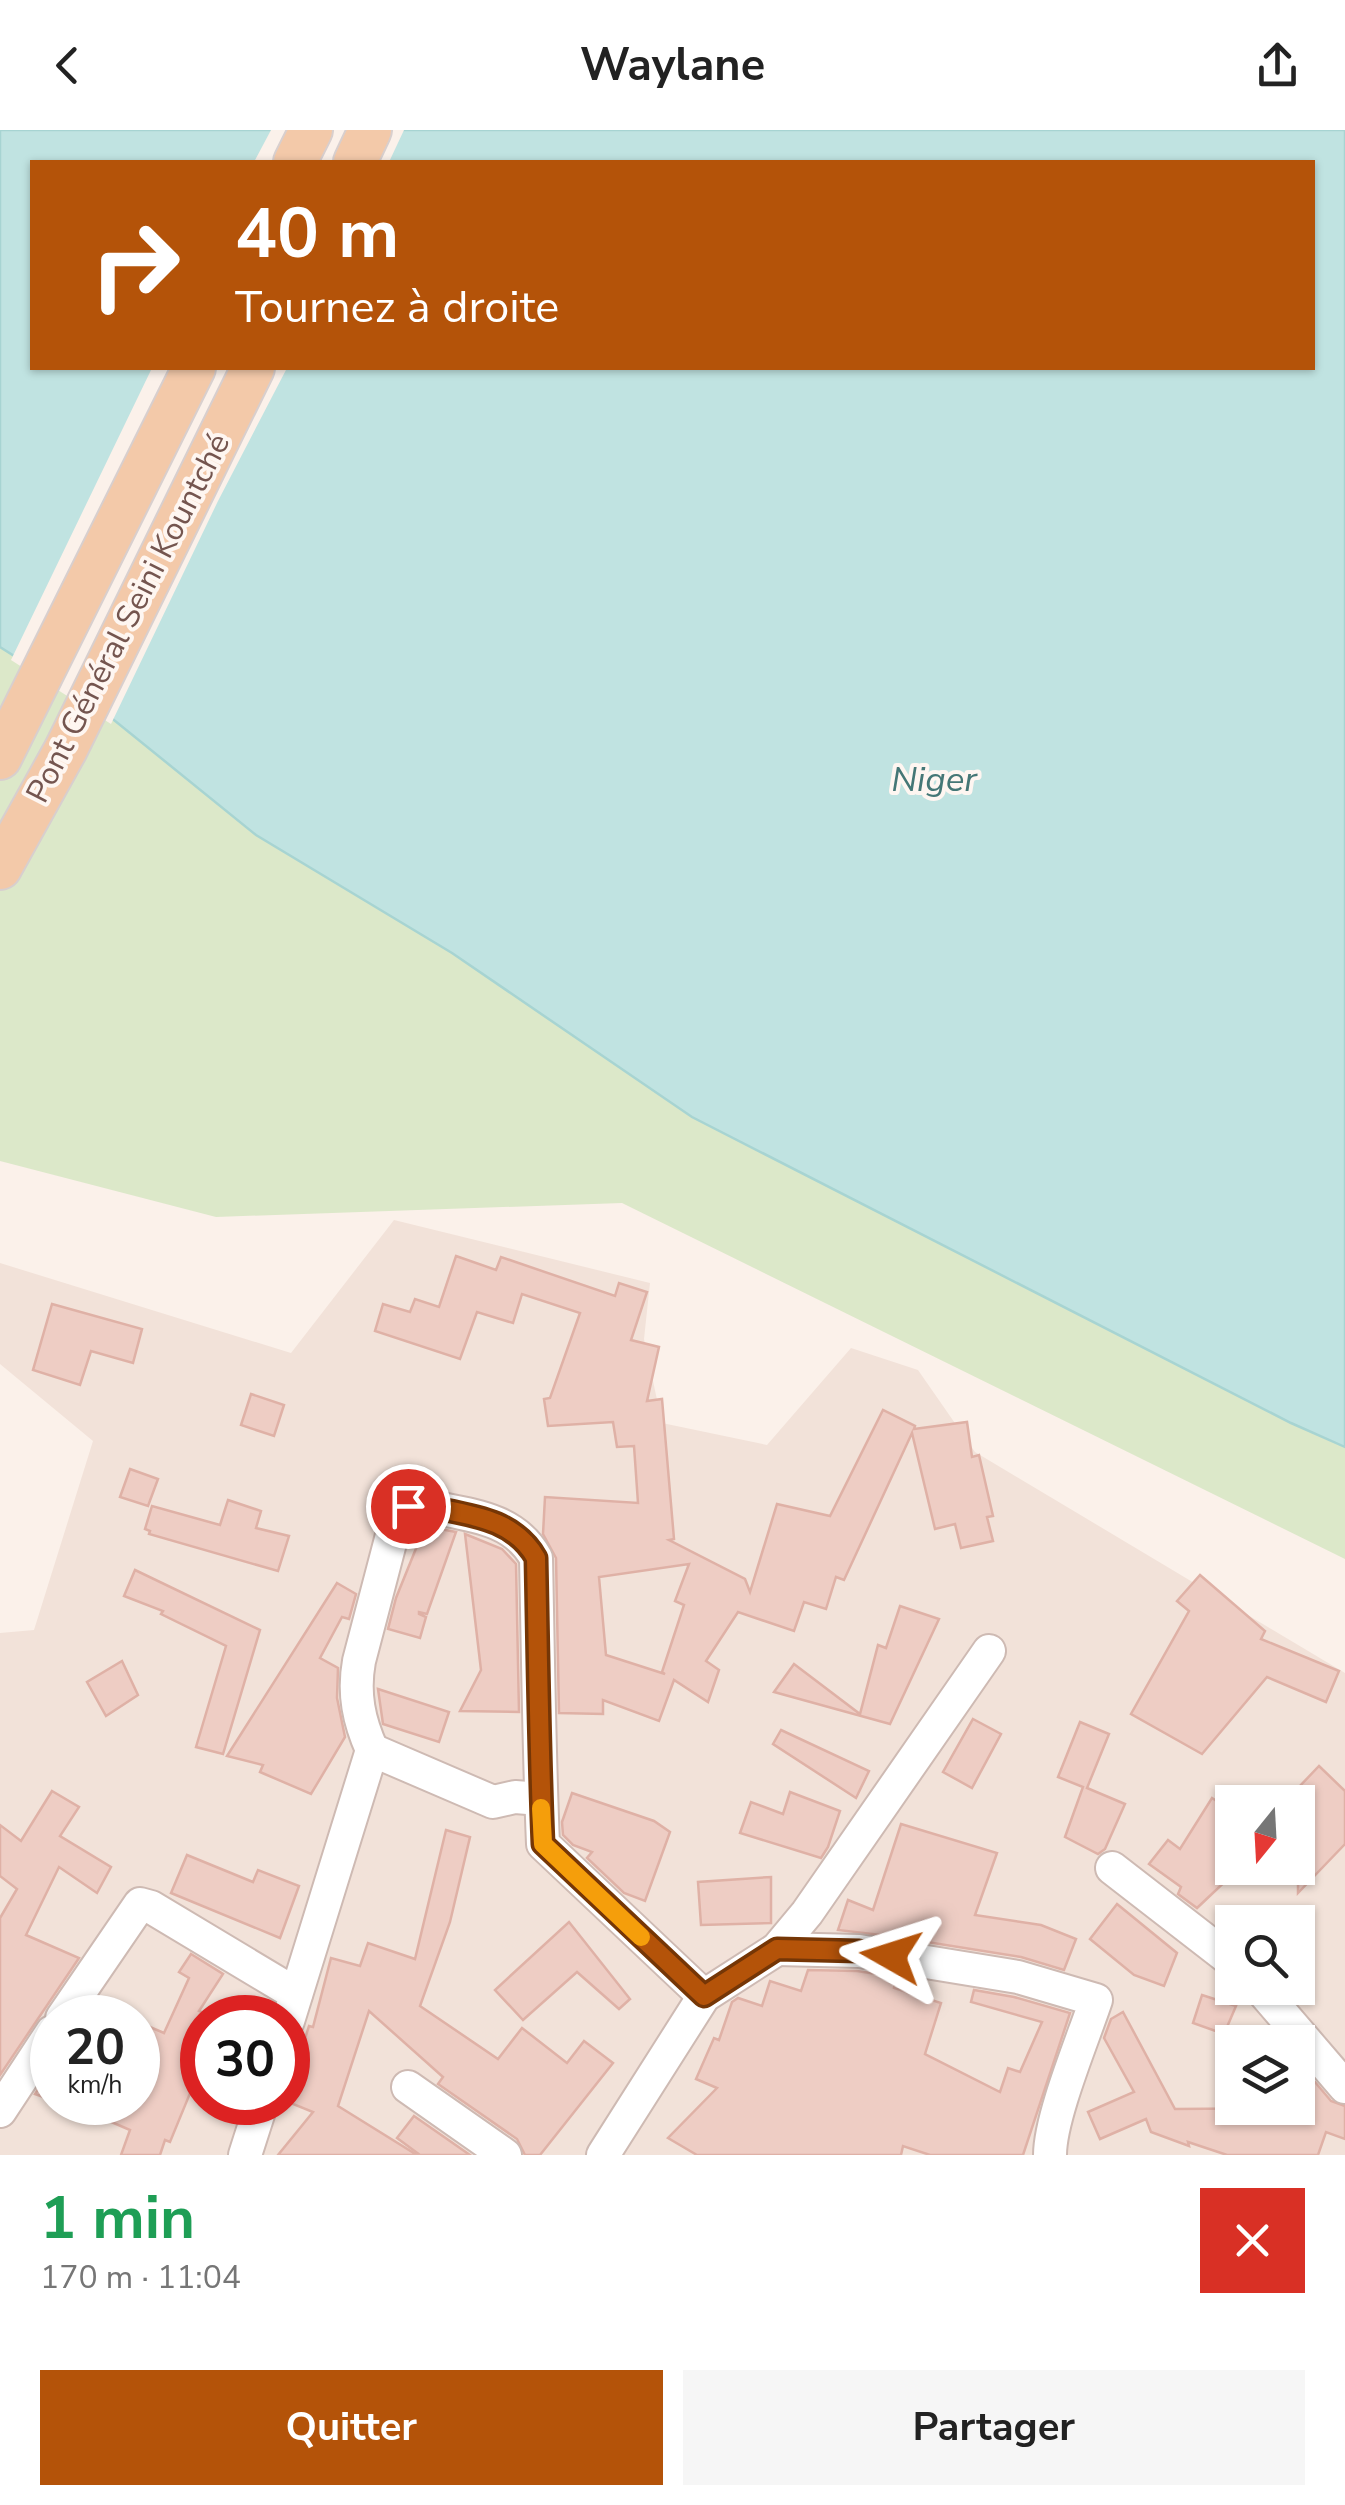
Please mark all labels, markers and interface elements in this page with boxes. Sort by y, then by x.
text: Waylane [580,35,765,96]
icon: back [40,38,95,93]
icon: share [1250,38,1305,93]
text: 40 m [235,186,399,282]
icon: right [70,200,200,330]
text: Tournez à droite [235,277,559,338]
street label: Pont Général Seini Kountché [16,426,240,810]
water label: Niger [891,756,978,803]
pin [366,1464,451,1549]
icon: arrive [381,1479,436,1534]
north arrow [1215,1785,1315,1885]
map controls [1215,1785,1315,2125]
position arrow [839,1904,943,2008]
button: search [1215,1905,1315,2005]
speed limit sign: 30 [180,1995,310,2125]
text: 20 [65,2013,125,2082]
button: layers [1215,2025,1315,2125]
text: km/h [67,2068,123,2102]
text: 1 min [40,2177,195,2259]
button: close [1200,2188,1305,2293]
text: 170 m · 11:04 [40,2256,241,2299]
button: Quitter [40,2370,663,2485]
button: Partager [683,2370,1305,2485]

